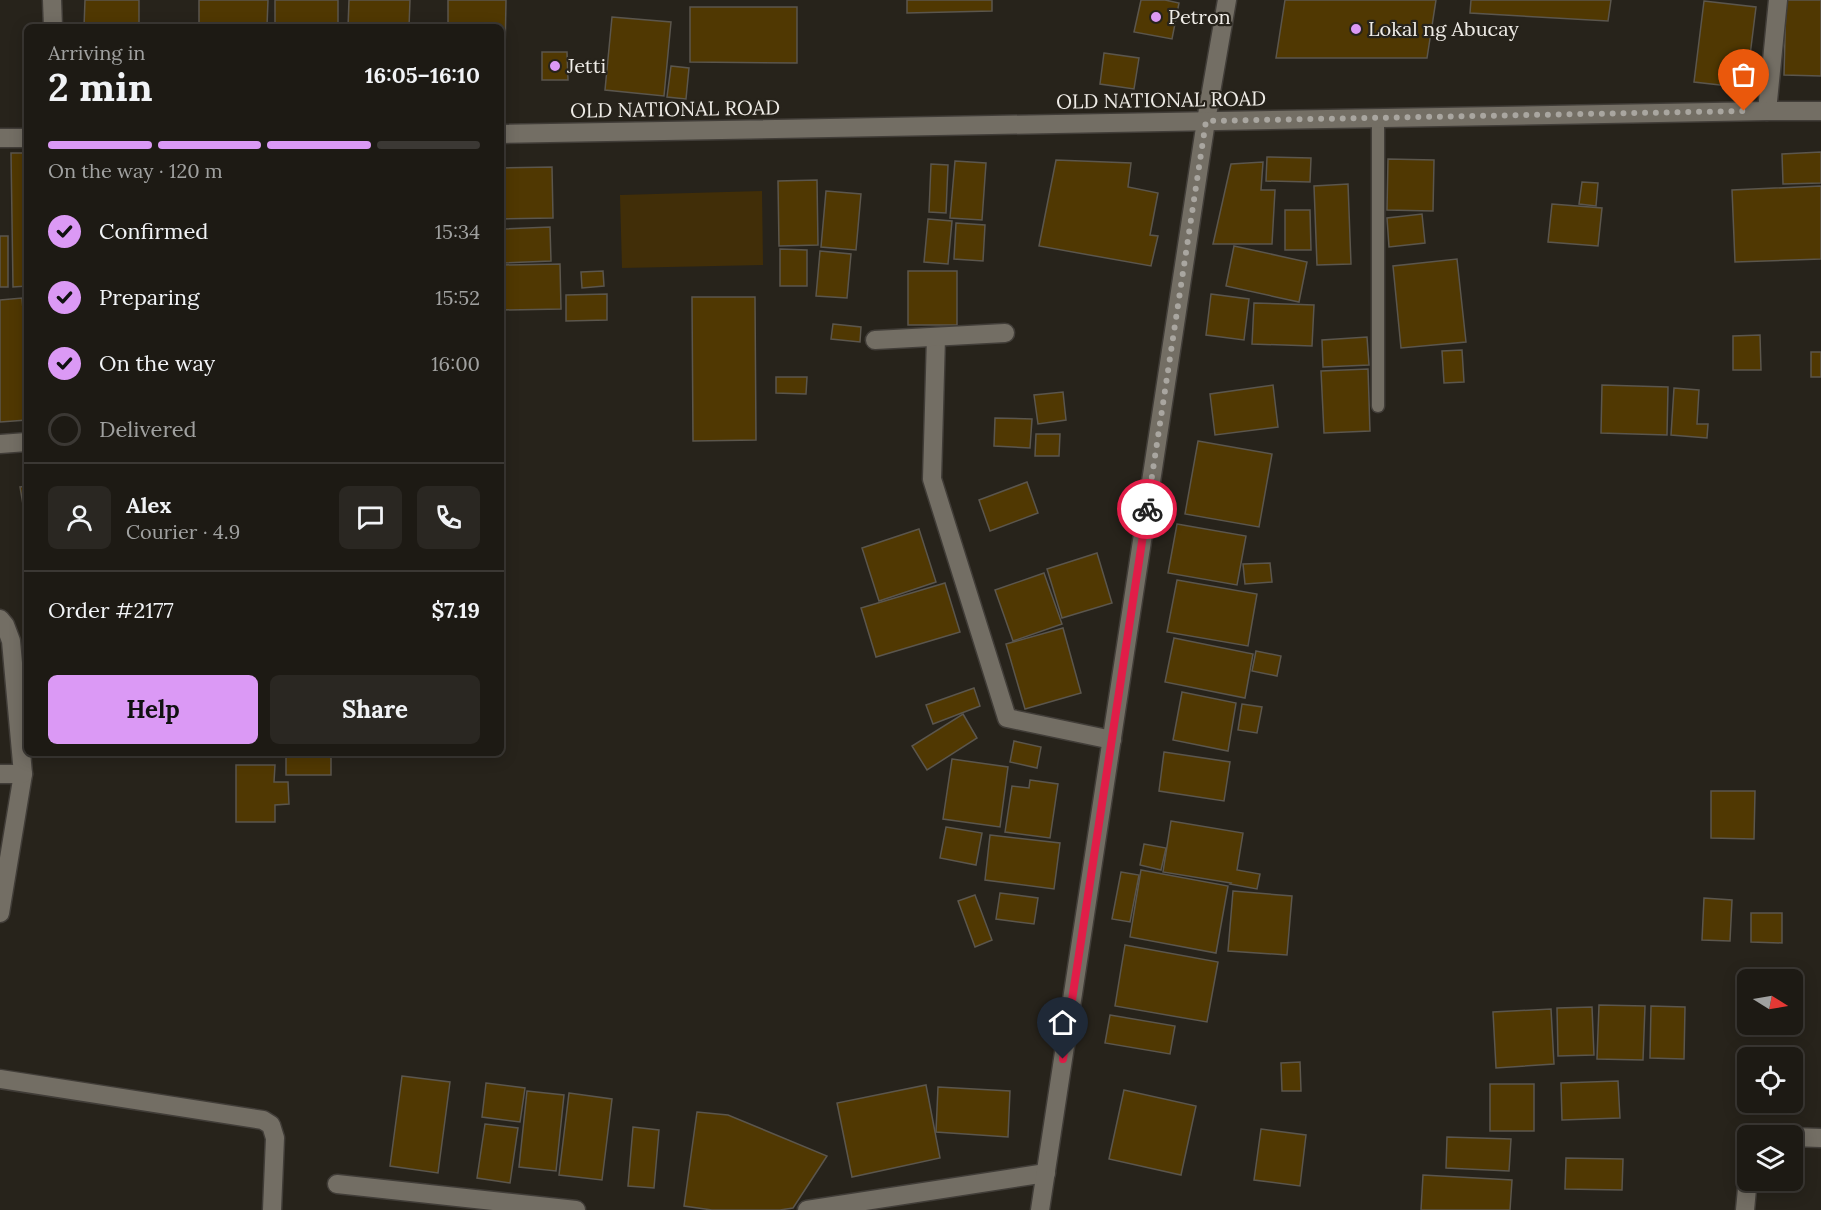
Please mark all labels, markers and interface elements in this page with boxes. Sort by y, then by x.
place label: Petron [1168,4,1231,29]
marker: Petron [1149,10,1163,24]
place label: Lokal ng Abucay [1368,16,1519,41]
marker: Lokal ng Abucay [1349,22,1363,36]
text: Arriving in [48,40,145,65]
pin [1718,49,1769,111]
place label: Jetti [566,53,606,78]
icon: bag [1727,58,1760,91]
marker: Jetti [548,59,562,73]
text: 16:05–16:10 [365,61,480,89]
text: 2 min [48,62,153,112]
street label: OLD NATIONAL ROAD [1056,85,1266,114]
street label: OLD NATIONAL ROAD [570,94,780,123]
text: On the way · 120 m [48,158,223,183]
icon: check [48,215,81,248]
text: Confirmed [99,217,208,245]
text: 15:34 [435,219,480,244]
icon: check [48,281,81,314]
text: Preparing [99,283,199,311]
text: 15:52 [435,285,480,310]
icon: check [48,347,81,380]
text: On the way [99,349,215,377]
text: 16:00 [431,351,480,376]
text: Delivered [99,415,197,443]
courier [1117,479,1177,539]
button: person [48,486,111,549]
button: chat [339,486,402,549]
button: phone [417,486,480,549]
text: Alex [126,491,171,519]
icon: bike [1131,493,1164,526]
text: Courier · 4.9 [126,519,240,544]
text: Order #2177 [48,596,174,624]
text: $7.19 [431,596,480,624]
button: Help [48,675,258,744]
button: Share [270,675,480,744]
north arrow [1737,969,1803,1035]
map controls [1737,969,1803,1191]
pin [1037,997,1088,1059]
icon: home [1046,1006,1079,1039]
button: locate [1737,1047,1803,1113]
button: layers [1737,1125,1803,1191]

